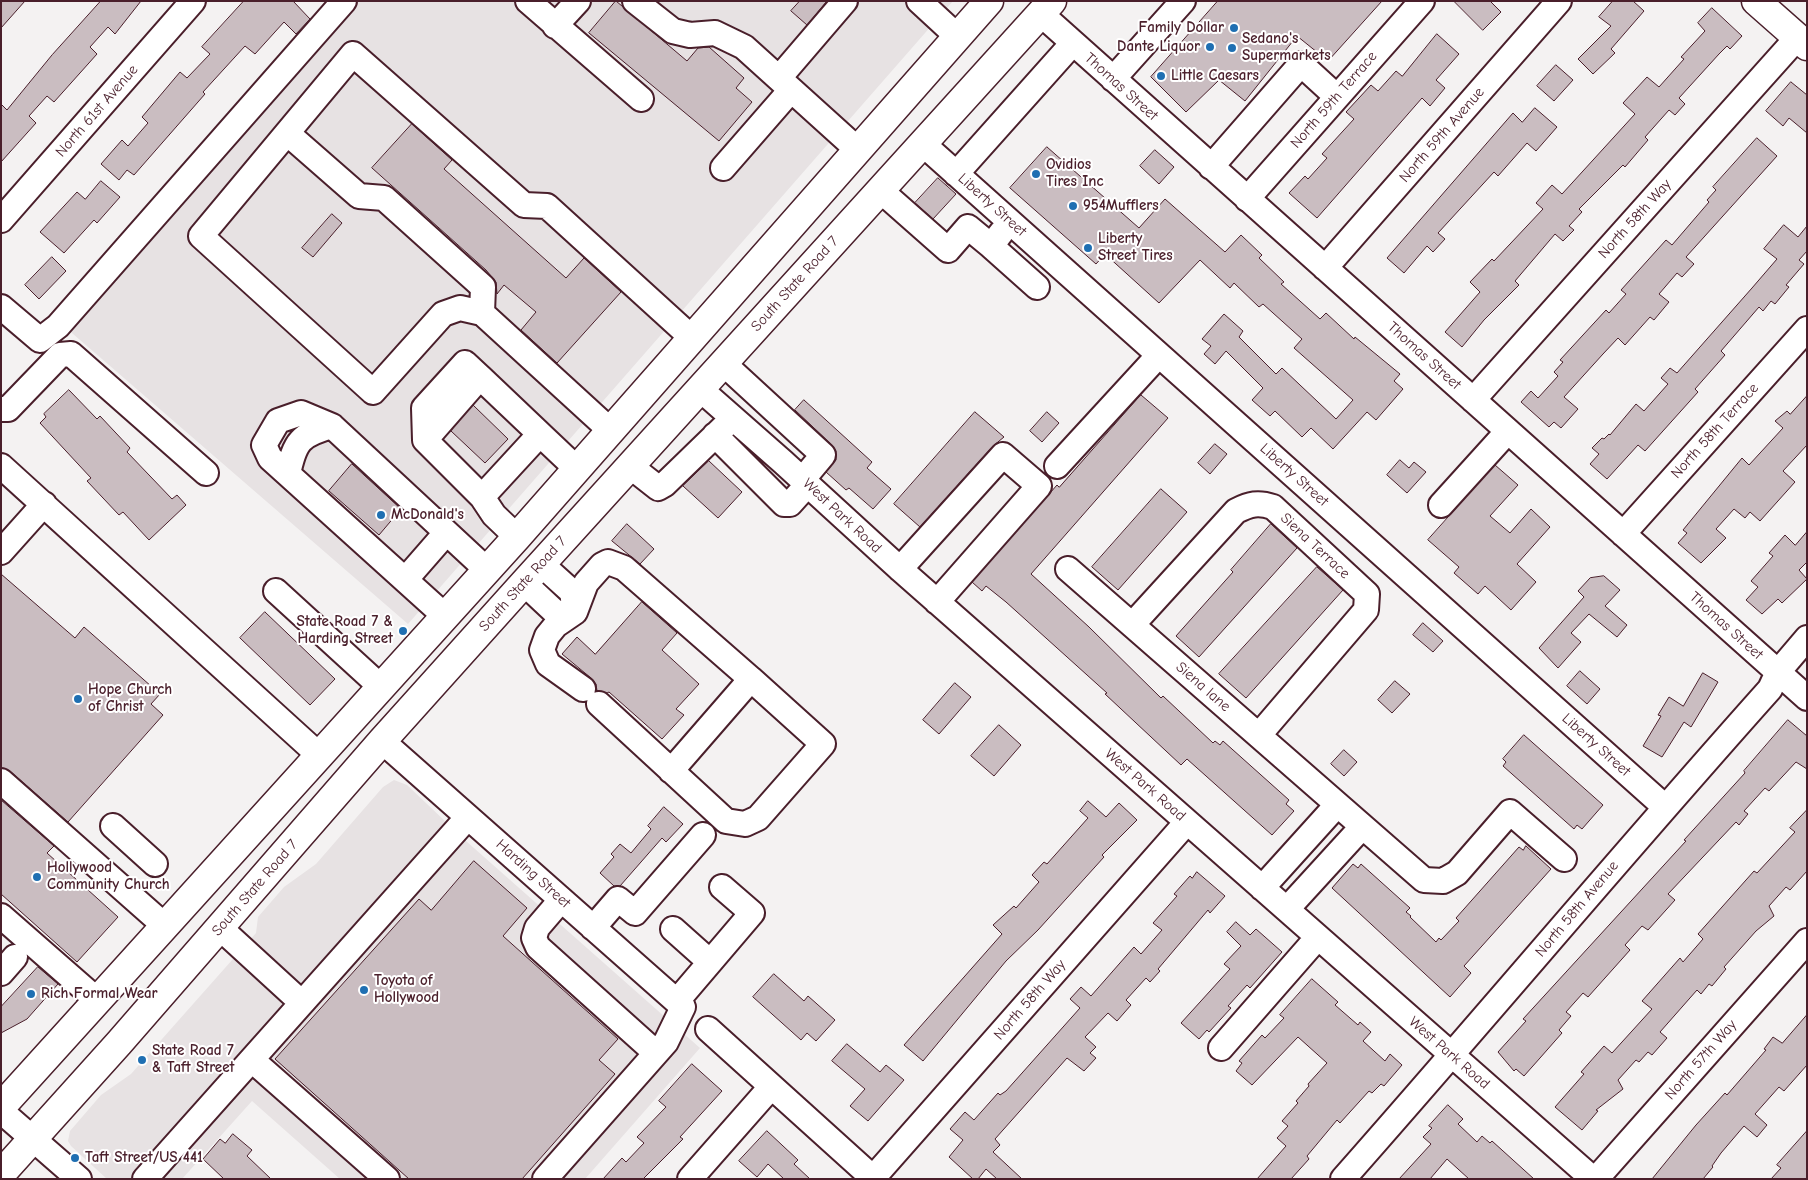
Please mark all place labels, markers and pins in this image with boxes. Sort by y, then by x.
place label: Family Dollar [1138,19,1224,37]
marker: Family Dollar [1228,22,1240,34]
place label: Sedano's Supermarkets [1242,30,1331,65]
place label: Dante Liquor [1117,38,1200,56]
marker: Dante Liquor [1204,41,1216,53]
marker: Sedano's Supermarkets [1226,42,1238,54]
place label: Little Caesars [1171,67,1259,85]
marker: Little Caesars [1155,70,1167,82]
place label: Ovidios Tires Inc [1046,156,1103,191]
marker: Ovidios Tires Inc [1030,168,1042,180]
place label: 954Mufflers [1083,197,1159,215]
marker: 954Mufflers [1067,200,1079,212]
place label: Liberty Street Tires [1098,230,1173,265]
marker: Liberty Street Tires [1082,242,1094,254]
place label: McDonald's [391,506,464,524]
marker: McDonald's [375,509,387,521]
place label: State Road 7 & Harding Street [297,613,393,648]
marker: State Road 7 & Harding Street [397,625,409,637]
place label: Hope Church of Christ [88,681,172,716]
marker: Hope Church of Christ [72,693,84,705]
place label: Hollywood Community Church [47,859,170,894]
marker: Hollywood Community Church [31,871,43,883]
place label: Toyota of Hollywood [374,972,439,1007]
marker: Toyota of Hollywood [358,984,370,996]
place label: Rich Formal Wear [41,985,158,1003]
marker: Rich Formal Wear [25,988,37,1000]
place label: State Road 7 & Taft Street [152,1042,234,1077]
marker: State Road 7 & Taft Street [136,1054,148,1066]
place label: Taft Street/US 441 [85,1149,203,1167]
marker: Taft Street/US 441 [69,1152,81,1164]

